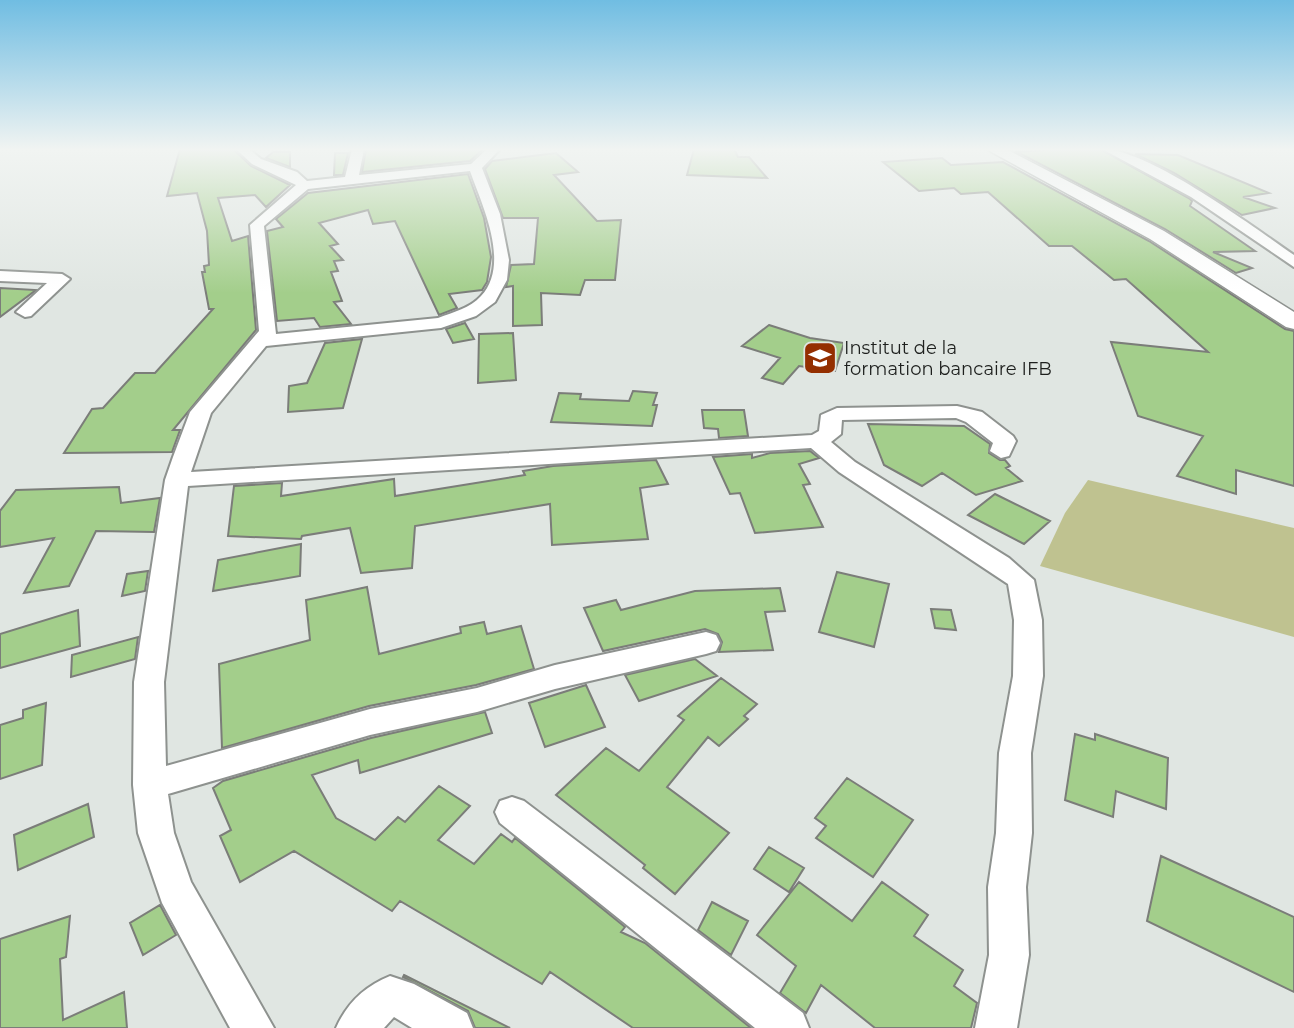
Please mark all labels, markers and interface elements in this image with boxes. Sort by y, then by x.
place label: Institut de la formation bancaire IFB [844,337,1052,380]
school or university icon: Institut de la formation bancaire IFB [801,339,839,377]

